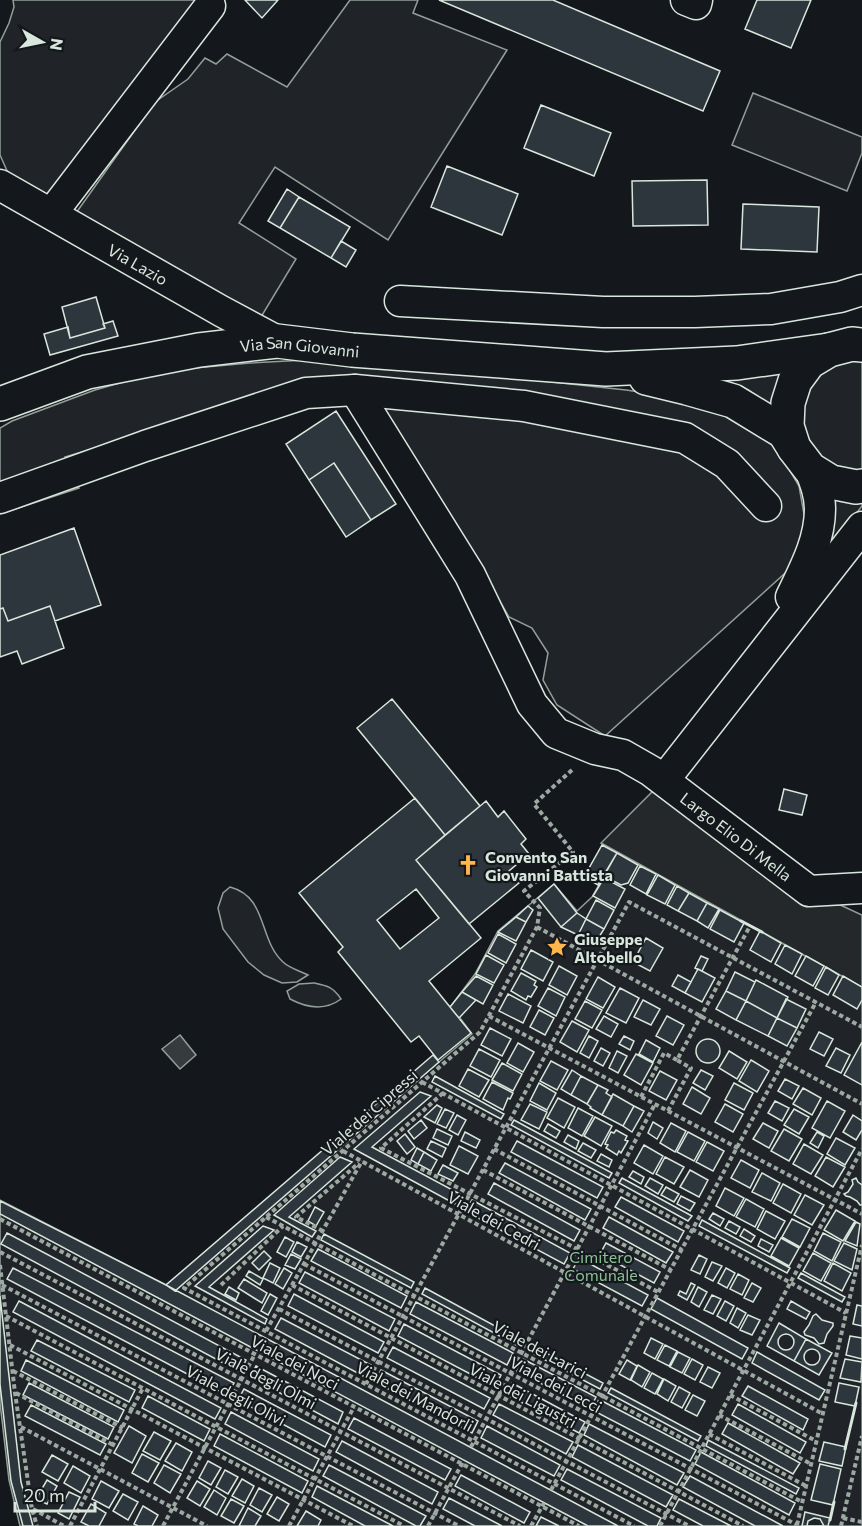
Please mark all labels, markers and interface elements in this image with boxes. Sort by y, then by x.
north arrow [12,12,72,72]
text: N [47,37,68,52]
street label: Via Lazio [105,239,171,288]
street label: Via San Giovanni [238,331,360,360]
street label: Largo Elio Di Mella [677,788,796,884]
place label: Convento San Giovanni Battista [485,847,613,884]
church icon: Convento San Giovanni Battista [456,853,480,877]
place label: Giuseppe Altobello [574,929,643,966]
place icon: Giuseppe Altobello [545,935,569,959]
street label: Viale dei Cipressi [317,1065,421,1159]
street label: Viale dei Cedri [444,1187,544,1253]
park label: Cimitero Comunale [564,1247,638,1284]
street label: Viale dei Larici [490,1316,590,1382]
street label: Viale dei Noci [247,1331,343,1393]
street label: Viale degli Olmi [212,1343,320,1413]
street label: Viale dei Lecci [507,1352,605,1416]
street label: Viale dei Mandorli [353,1357,477,1435]
street label: Viale dei Ligustri [466,1359,580,1431]
street label: Viale degli Olivi [183,1361,289,1429]
scale bar [15,1475,94,1513]
text: 20 m [24,1484,65,1506]

